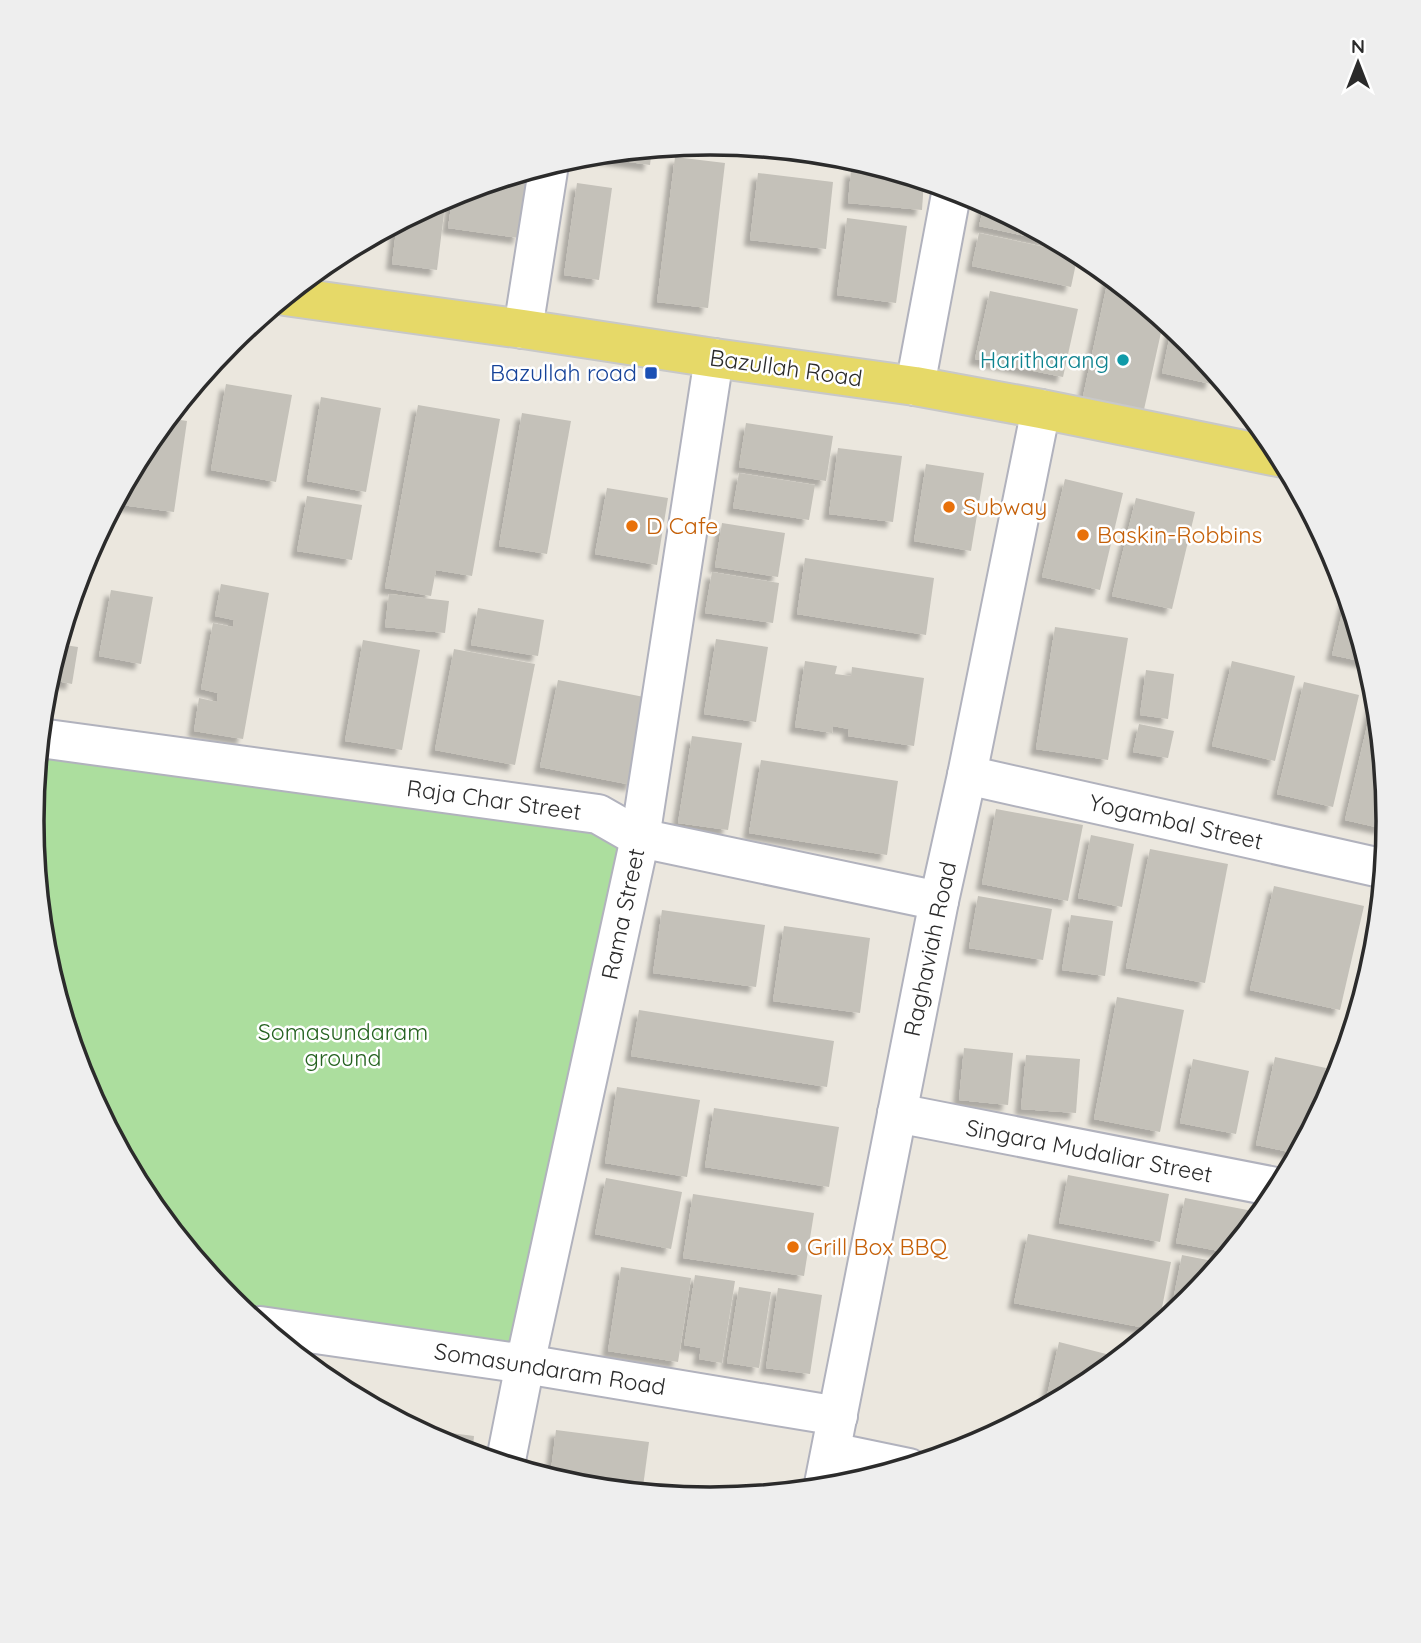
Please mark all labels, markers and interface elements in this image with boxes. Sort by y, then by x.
north arrow [1323,28,1393,98]
text: N [1351,34,1365,58]
street label: Bazullah Road [708,342,864,393]
place label: Haritharang [980,345,1109,374]
marker: Haritharang [1115,352,1131,368]
place label: Bazullah road [490,358,637,387]
marker: Bazullah road [643,365,659,381]
place label: Subway [963,492,1047,521]
marker: Subway [941,499,957,515]
place label: D Cafe [646,511,718,540]
marker: D Cafe [624,518,640,534]
place label: Baskin-Robbins [1097,520,1262,549]
marker: Baskin-Robbins [1075,527,1091,543]
street label: Raja Char Street [405,773,583,826]
street label: Yogambal Street [1086,787,1266,856]
street label: Rama Street [594,845,651,982]
street label: Raghaviah Road [897,859,962,1039]
park label: Somasundaram ground [258,1017,428,1072]
street label: Singara Mudaliar Street [964,1112,1215,1189]
place label: Grill Box BBQ [807,1232,949,1261]
marker: Grill Box BBQ [785,1239,801,1255]
street label: Somasundaram Road [432,1336,668,1401]

